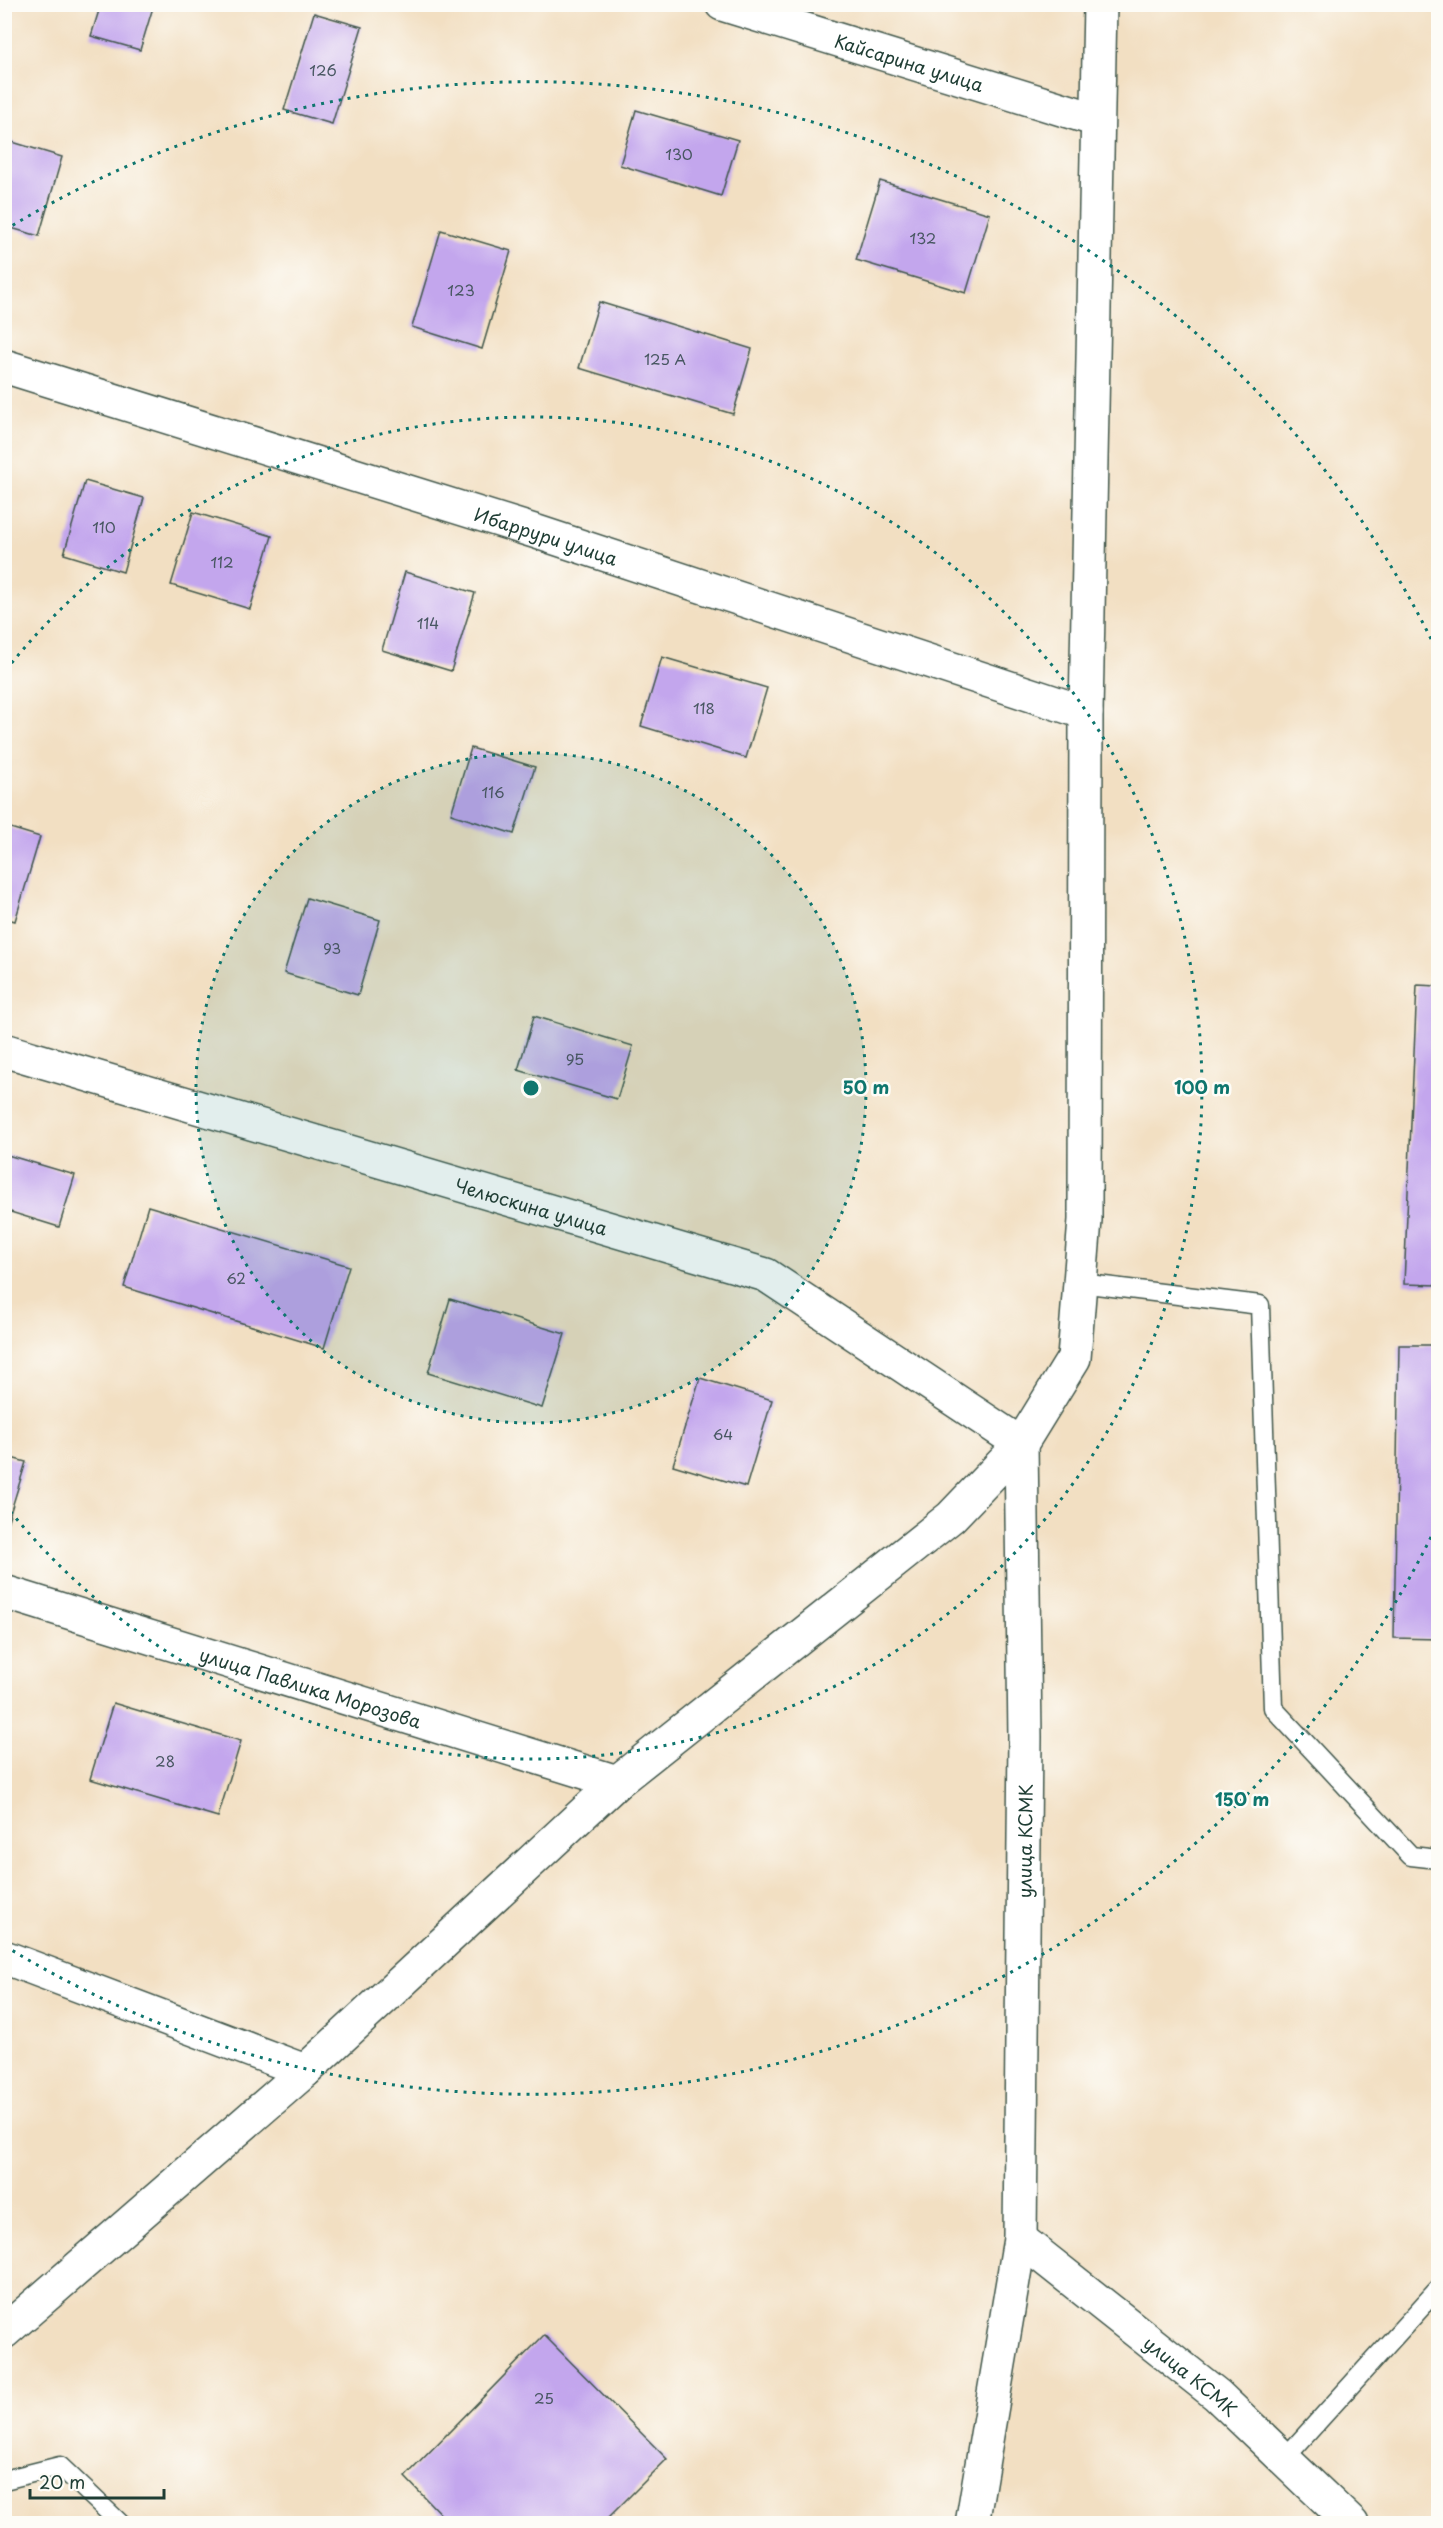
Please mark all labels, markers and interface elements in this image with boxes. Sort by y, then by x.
street label: Кайсарина улица [831,26,988,98]
house number: 126 [309,58,337,81]
house number: 130 [665,142,693,165]
house number: 132 [910,226,936,249]
house number: 123 [447,278,475,301]
house number: 125 А [644,347,686,370]
street label: Ибаррури улица [471,500,622,571]
house number: 110 [92,515,116,538]
house number: 112 [210,550,234,573]
house number: 114 [417,611,439,634]
house number: 118 [693,696,715,719]
house number: 116 [481,780,505,803]
house number: 93 [323,936,341,959]
house number: 95 [566,1047,584,1070]
text: 50 m [843,1073,889,1100]
text: 100 m [1174,1073,1230,1100]
centre of rings [521,1078,541,1098]
street label: Челюскина улица [452,1170,612,1241]
house number: 62 [226,1266,246,1289]
house number: 64 [713,1422,733,1445]
street label: улица Павлика Морозова [196,1640,426,1734]
house number: 28 [155,1749,175,1772]
street label: улица КСМК [1010,1784,1038,1898]
text: 150 m [1215,1785,1269,1812]
street label: улица КСМК [1138,2329,1244,2422]
house number: 25 [534,2386,554,2409]
scale bar [30,2462,164,2500]
text: 20 m [39,2468,85,2495]

